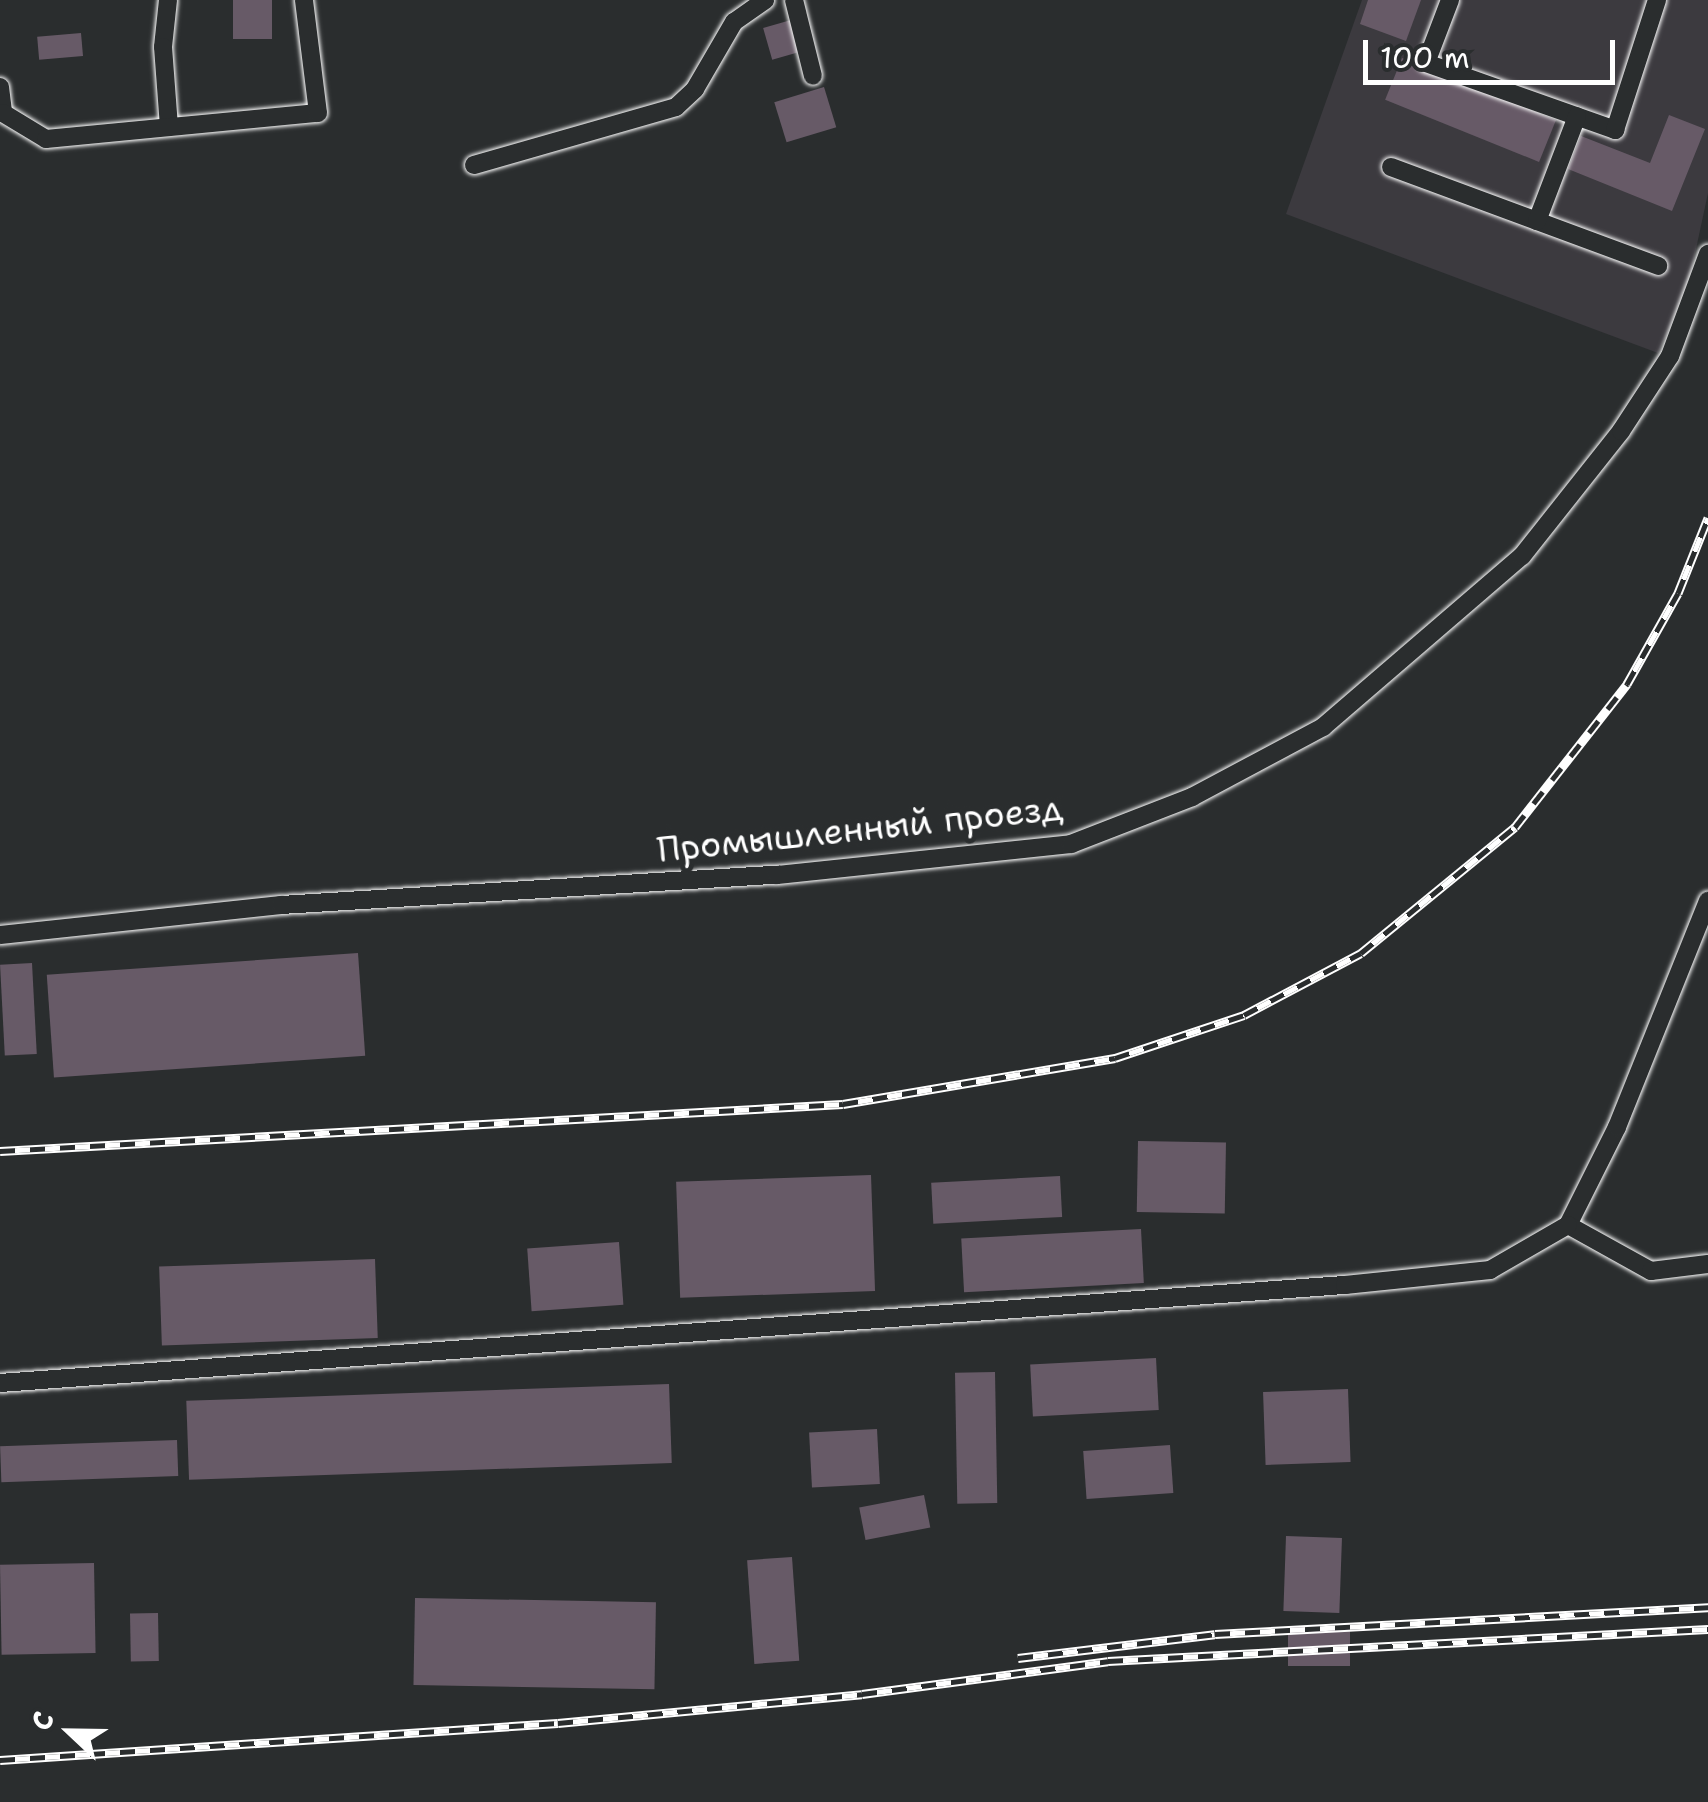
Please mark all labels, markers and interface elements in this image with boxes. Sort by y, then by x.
scale bar [1368,20,1620,82]
text: 100 m [1380,37,1470,78]
street label: Промышленный проезд [655,787,1065,871]
north arrow [20,1682,120,1782]
text: С [21,1706,63,1736]

